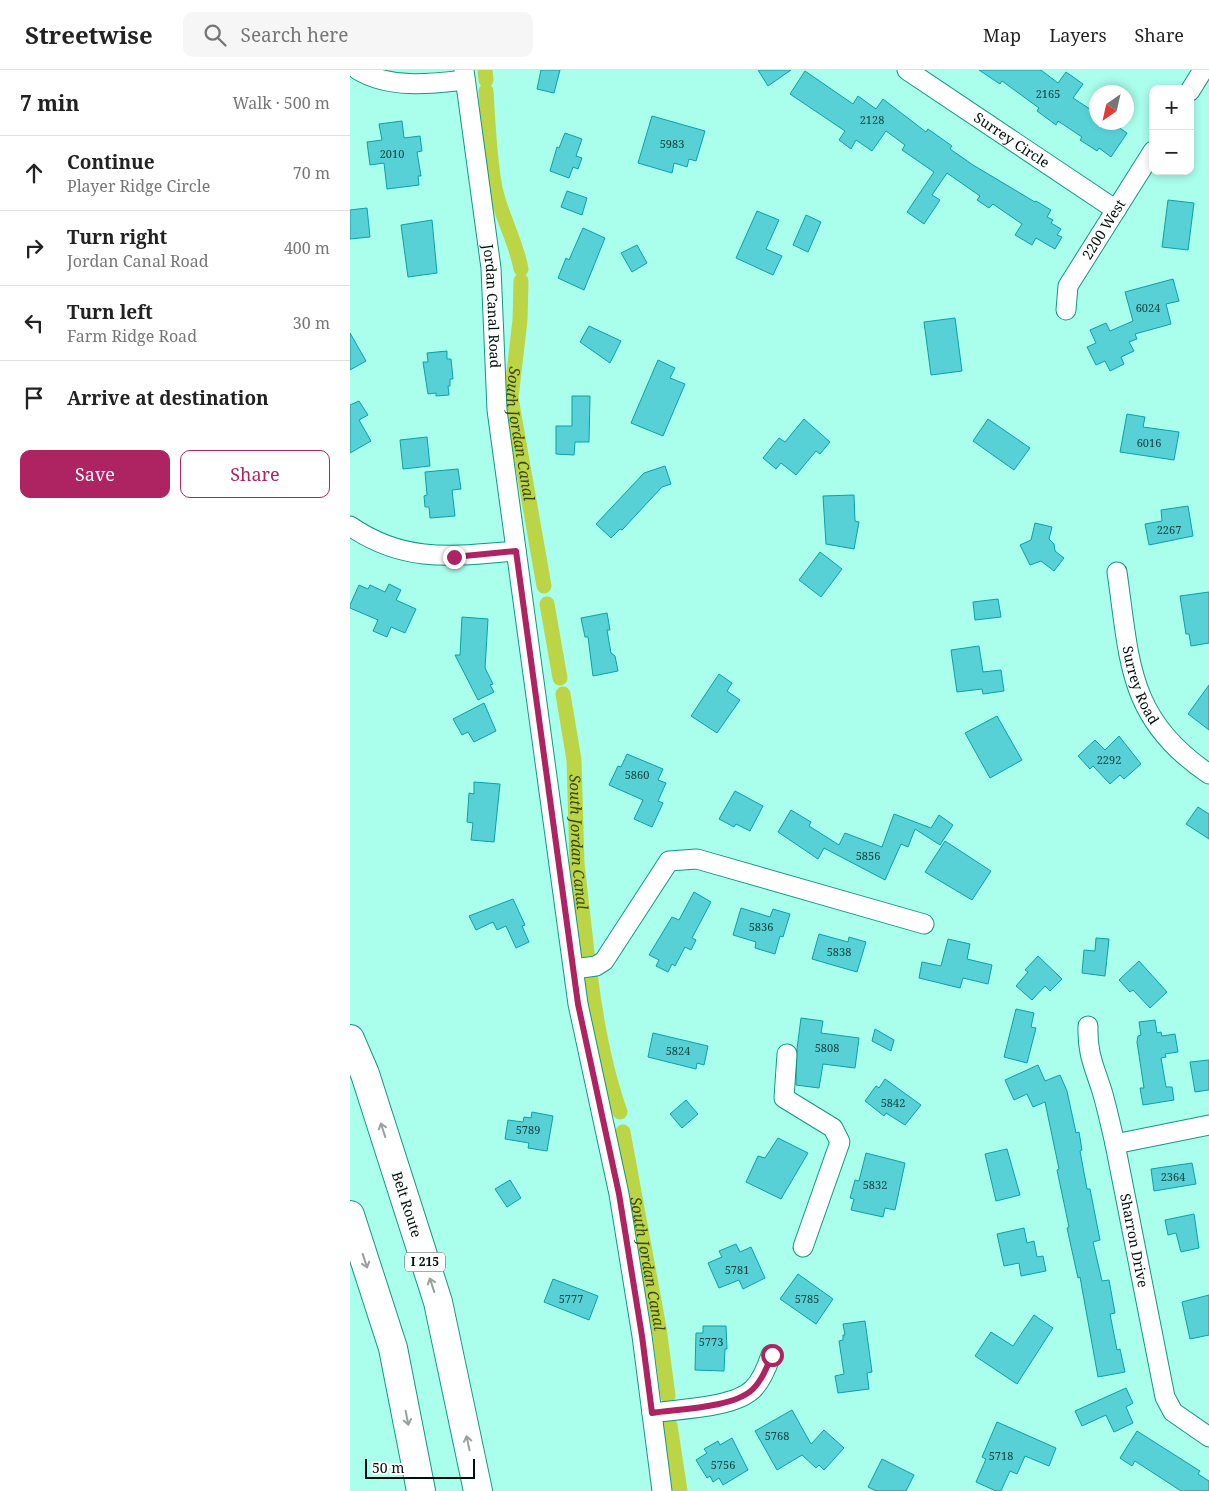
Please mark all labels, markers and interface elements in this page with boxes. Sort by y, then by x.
search box [183,12,533,57]
text: Streetwise [25,18,153,51]
icon: search [201,21,229,49]
text: Search here [241,22,348,48]
text: Map [983,23,1021,47]
text: Layers [1049,23,1107,47]
text: Share [1135,23,1184,47]
north arrow [1089,85,1134,130]
map controls [1149,85,1194,175]
button: + [1149,85,1194,130]
house number: 2165 [1036,86,1060,101]
text: 7 min [20,89,79,117]
text: Walk · 500 m [233,92,330,114]
street label: Surrey Circle [970,108,1053,172]
house number: 2128 [860,112,884,127]
button: − [1149,130,1194,175]
house number: 5983 [660,136,684,151]
house number: 2010 [380,146,404,161]
text: Continue [67,149,155,175]
icon: ahead [20,159,48,187]
text: 70 m [293,162,330,184]
text: Player Ridge Circle [67,175,210,197]
street label: 2200 West [1077,195,1129,263]
text: Turn right [67,224,167,250]
icon: right [20,234,48,262]
text: 400 m [284,237,330,259]
street label: Jordan Canal Road [479,242,505,369]
text: Jordan Canal Road [67,250,209,272]
text: Turn left [67,299,153,325]
house number: 6024 [1136,300,1160,315]
icon: left [20,309,48,337]
text: 30 m [293,312,330,334]
text: Farm Ridge Road [67,325,197,347]
water label: South Jordan Canal [502,366,540,503]
icon: arrive [20,384,48,412]
text: Arrive at destination [67,385,269,411]
house number: 6016 [1137,435,1161,450]
button: Save [20,450,170,498]
button: Share [180,450,330,498]
house number: 2267 [1157,522,1181,537]
route end [443,546,466,569]
street label: Surrey Road [1119,644,1164,728]
house number: 2292 [1097,752,1121,767]
house number: 5860 [625,767,649,782]
water label: South Jordan Canal [565,774,593,911]
house number: 5856 [856,848,880,863]
house number: 5836 [749,919,773,934]
house number: 5838 [827,944,851,959]
house number: 5808 [815,1040,839,1055]
house number: 5824 [666,1043,690,1058]
house number: 5842 [881,1095,905,1110]
house number: 5789 [516,1122,540,1137]
one-way arrow [378,1123,387,1138]
street label: Belt Route [388,1169,427,1240]
house number: 2364 [1161,1169,1185,1184]
house number: 5832 [863,1177,887,1192]
street label: Sharron Drive [1116,1192,1153,1289]
water label: South Jordan Canal [626,1195,670,1332]
road number: I 215 [405,1252,445,1272]
one-way arrow [360,1253,370,1269]
house number: 5781 [725,1262,749,1277]
one-way arrow [427,1278,436,1293]
house number: 5777 [559,1291,583,1306]
house number: 5785 [795,1291,819,1306]
house number: 5773 [699,1334,723,1349]
route start [761,1344,784,1367]
one-way arrow [402,1409,412,1425]
house number: 5768 [765,1428,789,1443]
one-way arrow [463,1436,472,1452]
house number: 5718 [989,1448,1013,1463]
scale bar [365,1456,475,1479]
house number: 5756 [711,1457,735,1472]
text: 50 m [372,1458,405,1477]

